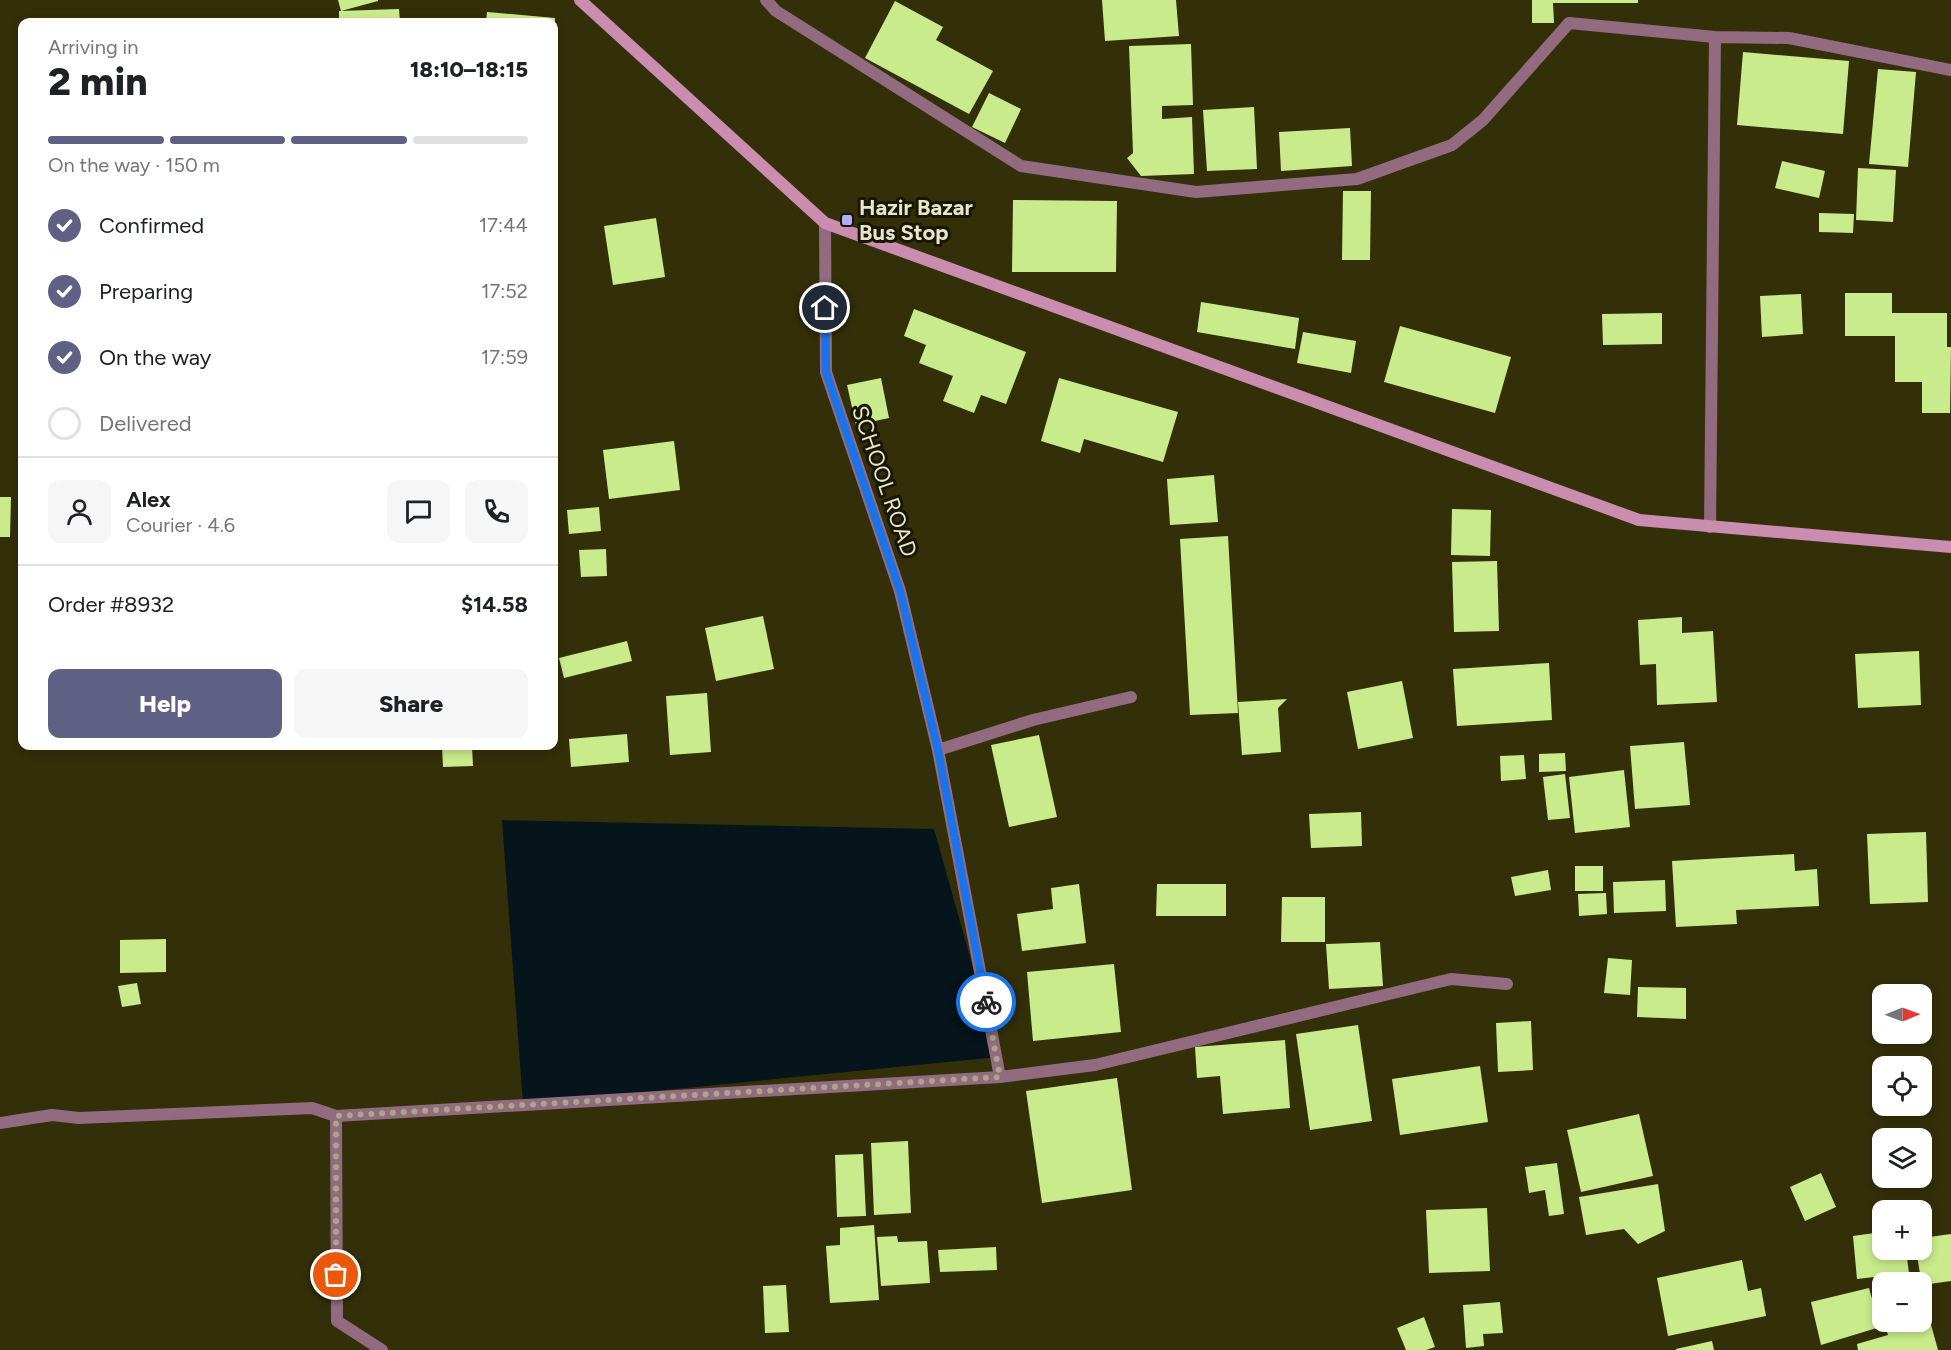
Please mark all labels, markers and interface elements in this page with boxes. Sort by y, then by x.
text: Arriving in [48,35,138,59]
text: 18:10–18:15 [410,56,528,83]
text: 2 min [48,58,148,105]
text: On the way · 150 m [48,153,220,177]
place label: Hazir Bazar Bus Stop [859,194,973,246]
icon: check [48,209,81,242]
text: Confirmed [99,212,204,239]
text: 17:44 [479,213,528,237]
marker: Hazir Bazar Bus Stop [840,213,854,227]
icon: check [48,275,81,308]
text: Preparing [99,278,193,305]
text: 17:52 [481,279,528,303]
pin [799,282,850,333]
icon: home [808,291,841,324]
icon: check [48,341,81,374]
text: On the way [99,344,211,371]
text: 17:59 [481,345,528,369]
street label: SCHOOL ROAD [846,402,923,560]
text: Delivered [99,410,192,437]
button: person [48,480,111,543]
button: chat [387,480,450,543]
button: phone [465,480,528,543]
text: Alex [126,486,171,513]
text: Courier · 4.6 [126,513,235,537]
text: Order #8932 [48,591,174,618]
text: $14.58 [461,591,528,618]
button: Help [48,669,282,738]
button: Share [294,669,528,738]
courier [956,972,1016,1032]
north arrow [1872,984,1932,1044]
map controls [1872,984,1932,1332]
icon: bike [970,986,1003,1019]
button: locate [1872,1056,1932,1116]
button: layers [1872,1128,1932,1188]
button: + [1872,1200,1932,1260]
pin [310,1249,361,1300]
icon: bag [319,1258,352,1291]
button: − [1872,1272,1932,1332]

